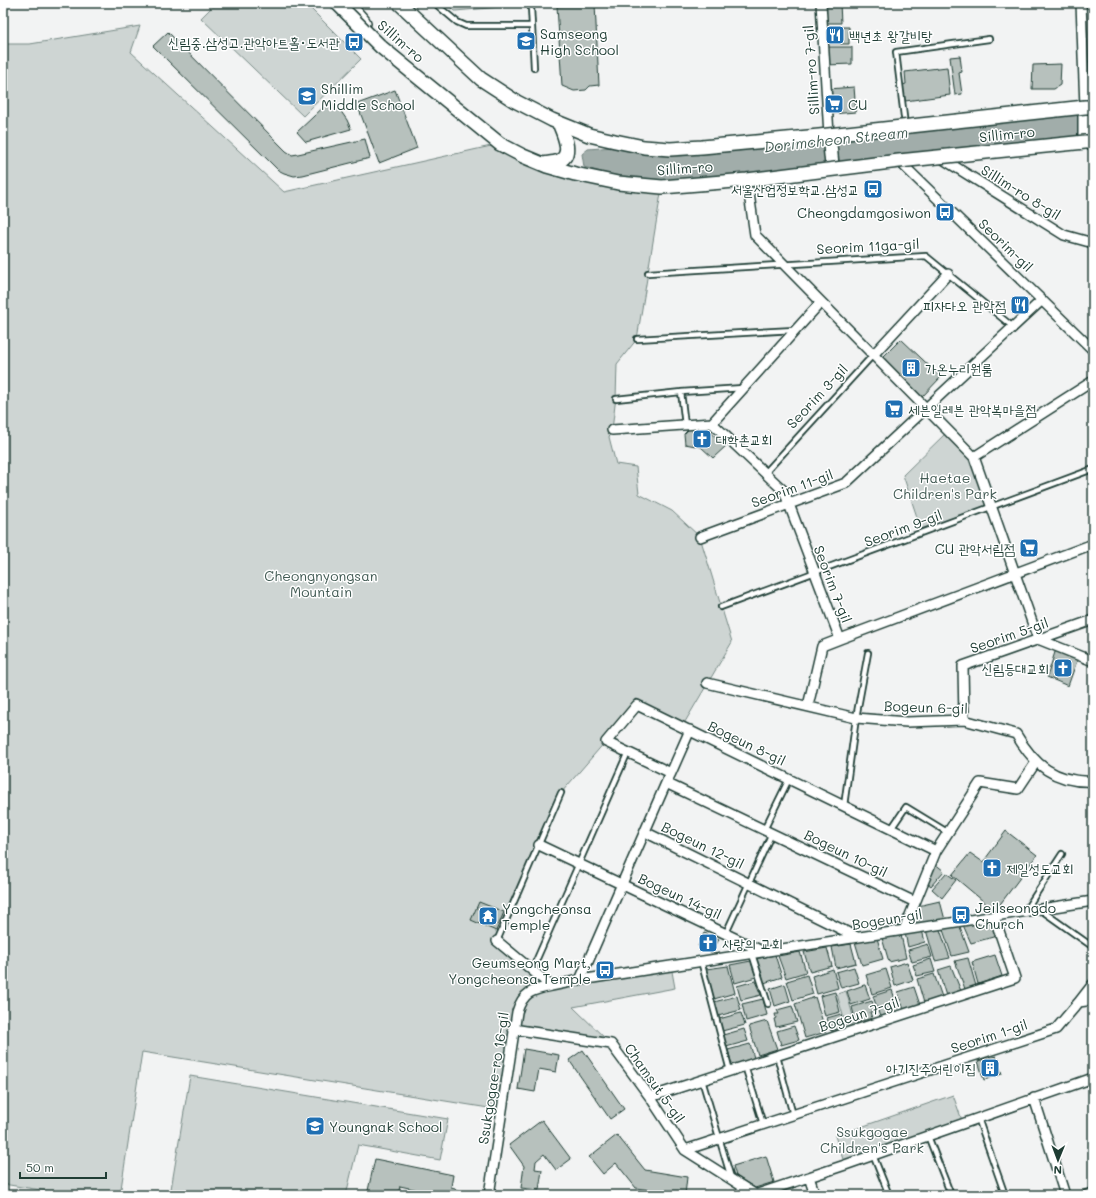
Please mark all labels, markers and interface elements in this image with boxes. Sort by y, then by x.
street label: Sillim-ro [374,16,428,66]
place label: Samseong High School [540,24,619,59]
street label: Sillim-ro 7-gil [798,24,824,116]
restaurant icon: 백년초 왕갈비탕 [824,24,846,46]
place label: 백년초 왕갈비탕 [849,26,933,45]
school or university icon: Samseong High School [515,30,537,52]
bus stop icon: 신림중.삼성고.관악아트홀·도서관 [343,31,365,53]
place label: 신림중.삼성고.관악아트홀·도서관 [168,33,340,52]
place label: Shillim Middle School [321,79,415,114]
school or university icon: Shillim Middle School [296,85,318,107]
supermarket icon: CU [823,93,845,115]
place label: CU [848,95,867,114]
water label: Dorimcheon Stream [763,121,909,157]
street label: Sillim-ro [978,122,1036,146]
street label: Sillim-ro [656,157,714,179]
street label: Sillim-ro 8-gil [978,160,1064,224]
bus stop icon: 서울산업정보학교.삼성교 [862,178,884,200]
place label: 서울산업정보학교.삼성교 [731,180,859,199]
bus stop icon: Cheongdamgosiwon [934,201,956,223]
place label: Cheongdamgosiwon [797,203,931,222]
street label: Seorim-gil [975,214,1037,276]
street label: Seorim 11ga-gil [816,234,920,258]
restaurant icon: 피자다오 관악점 [1009,294,1031,316]
place label: 피자다오 관악점 [923,296,1006,315]
building icon: 가온누리원룸 [900,357,922,379]
place label: 가온누리원룸 [925,359,993,378]
street label: Seorim 3-gil [782,360,852,432]
supermarket icon: 세븐일레븐 관악복마을점 [883,398,905,420]
place label: 세븐일레븐 관악복마을점 [908,400,1036,419]
church icon: 대학촌교회 [691,428,713,450]
place label: 대학촌교회 [716,430,772,449]
street label: Seorim 11-gil [748,464,836,512]
park label: Haetae Children's Park [893,468,997,503]
street label: Seorim 9-gil [861,505,945,551]
supermarket icon: CU 관악서림점 [1018,537,1040,559]
place label: CU 관악서림점 [935,539,1015,558]
street label: Seorim 7-gil [810,543,856,625]
park label: Cheongnyongsan Mountain [264,566,378,601]
street label: Seorim 5-gil [967,613,1051,657]
church icon: 신림등대교회 [1052,657,1074,679]
place label: 신림등대교회 [981,659,1049,678]
street label: Bogeun 6-gil [884,696,968,718]
street label: Bogeun 8-gil [705,716,789,770]
street label: Bogeun 12-gil [659,817,747,873]
street label: Bogeun 10-gil [801,825,891,881]
church icon: 제일성도교회 [981,857,1003,879]
place label: 제일성도교회 [1006,859,1074,878]
street label: Bogeun 14-gil [635,868,725,924]
place label: Jeilseongdo Church [975,898,1056,933]
place label: Yongcheonsa Temple [502,899,592,934]
street label: Bogeun-gil [850,904,924,934]
bus stop icon: Jeilseongdo Church [950,904,972,926]
temple icon: Yongcheonsa Temple [477,905,499,927]
church icon: 사랑의 교회 [697,932,719,954]
place label: 사랑의 교회 [722,934,783,953]
place label: Geumseong Mart, Yongcheonsa Temple [448,953,591,988]
bus stop icon: Geumseong Mart, Yongcheonsa Temple [594,959,616,981]
street label: Bogeun 7-gil [816,992,902,1036]
street label: Ssukgogae-ro 16-gil [473,1010,513,1146]
street label: Seorim 1-gil [948,1015,1030,1057]
street label: Chamsut 5-gil [621,1040,689,1126]
building icon: 아기진주어린이집 [979,1057,1001,1079]
place label: 아기진주어린이집 [886,1059,976,1078]
school or university icon: Youngnak School [304,1115,326,1137]
place label: Youngnak School [329,1117,443,1136]
park label: Ssukgogae Children's Park [820,1122,924,1157]
north arrow [1038,1140,1078,1180]
scale bar [20,1154,106,1180]
text: 50 m [26,1159,54,1175]
text: N [1054,1163,1062,1178]

